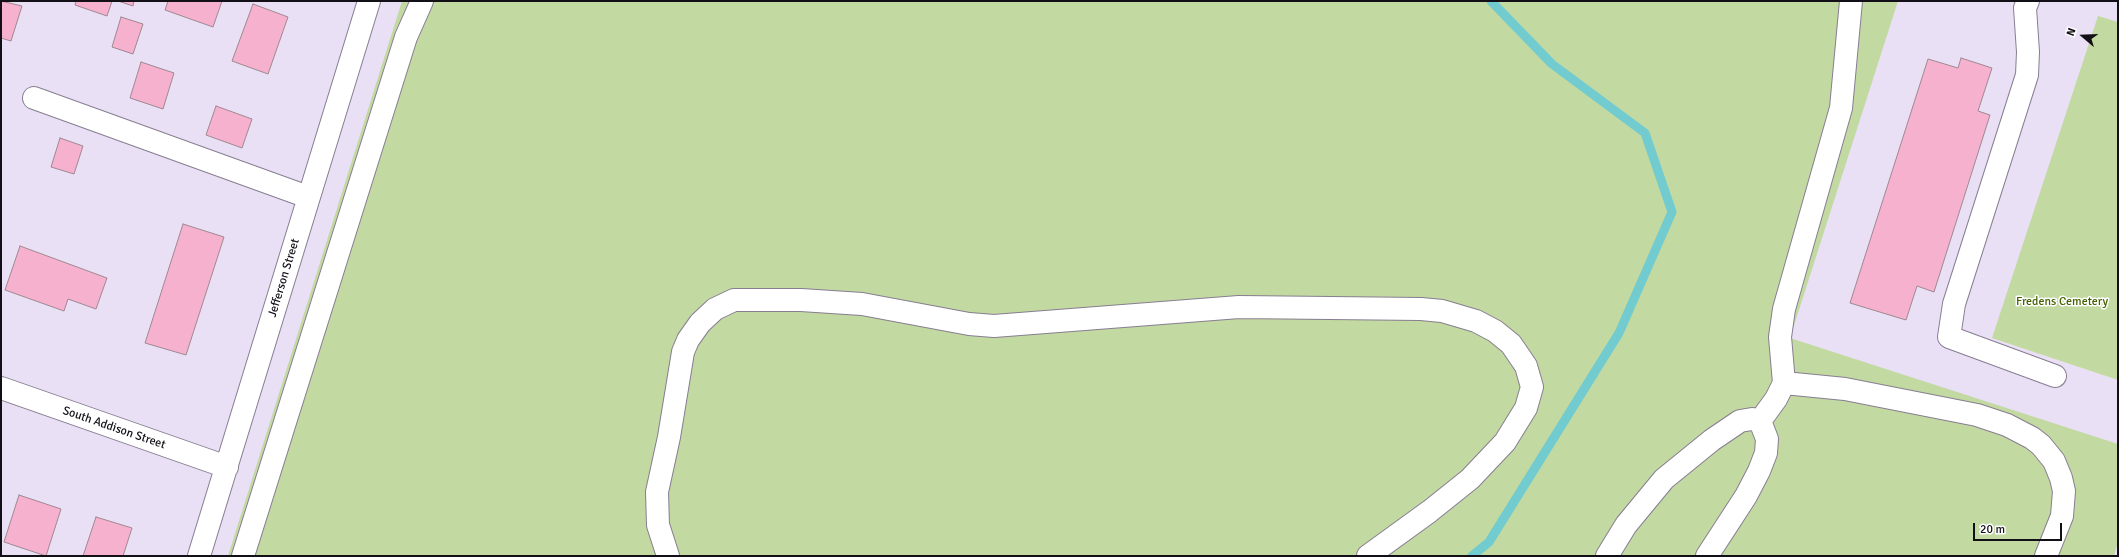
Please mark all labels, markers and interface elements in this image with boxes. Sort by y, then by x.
north arrow [2063,16,2103,56]
text: N [2064,26,2079,38]
street label: Jefferson Street [265,237,303,319]
park label: Fredens Cemetery [2016,295,2108,309]
street label: South Addison Street [61,404,167,452]
scale bar [1975,515,2064,541]
text: 20 m [1980,522,2005,537]

